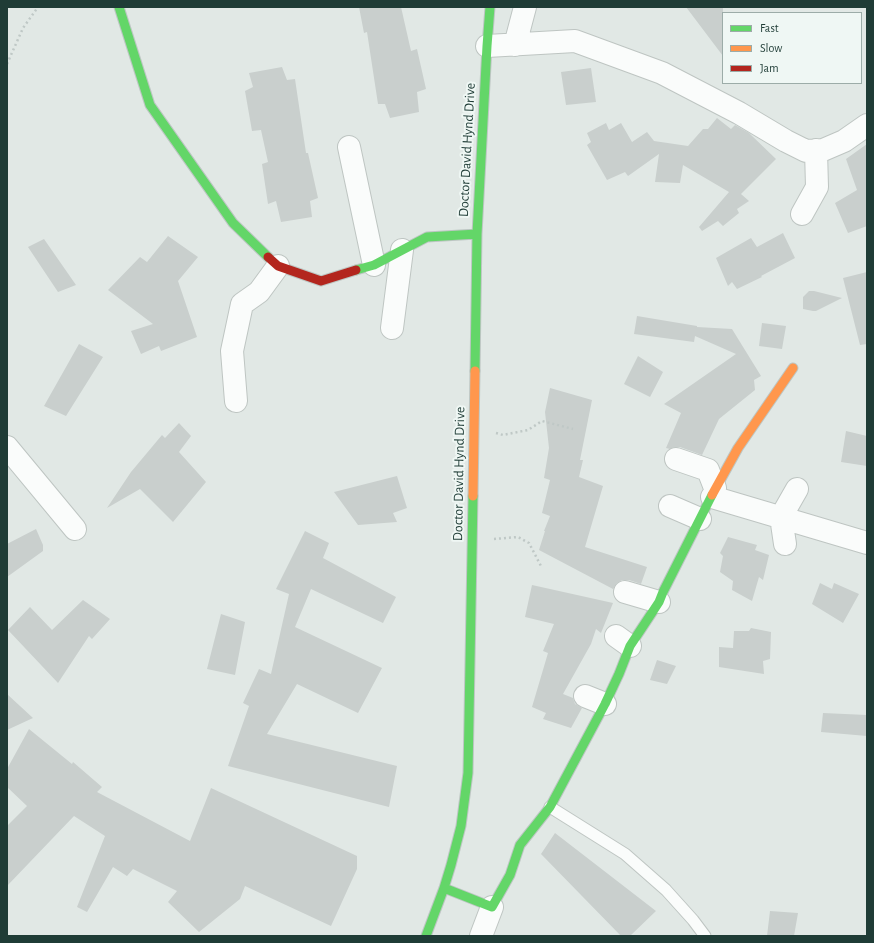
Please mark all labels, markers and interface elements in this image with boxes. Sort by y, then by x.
legend [722,12,862,84]
text: Fast [760,22,779,34]
text: Slow [760,42,782,54]
text: Jam [760,62,779,74]
street label: Doctor David Hynd Drive [455,82,479,218]
street label: Doctor David Hynd Drive [449,407,469,541]

